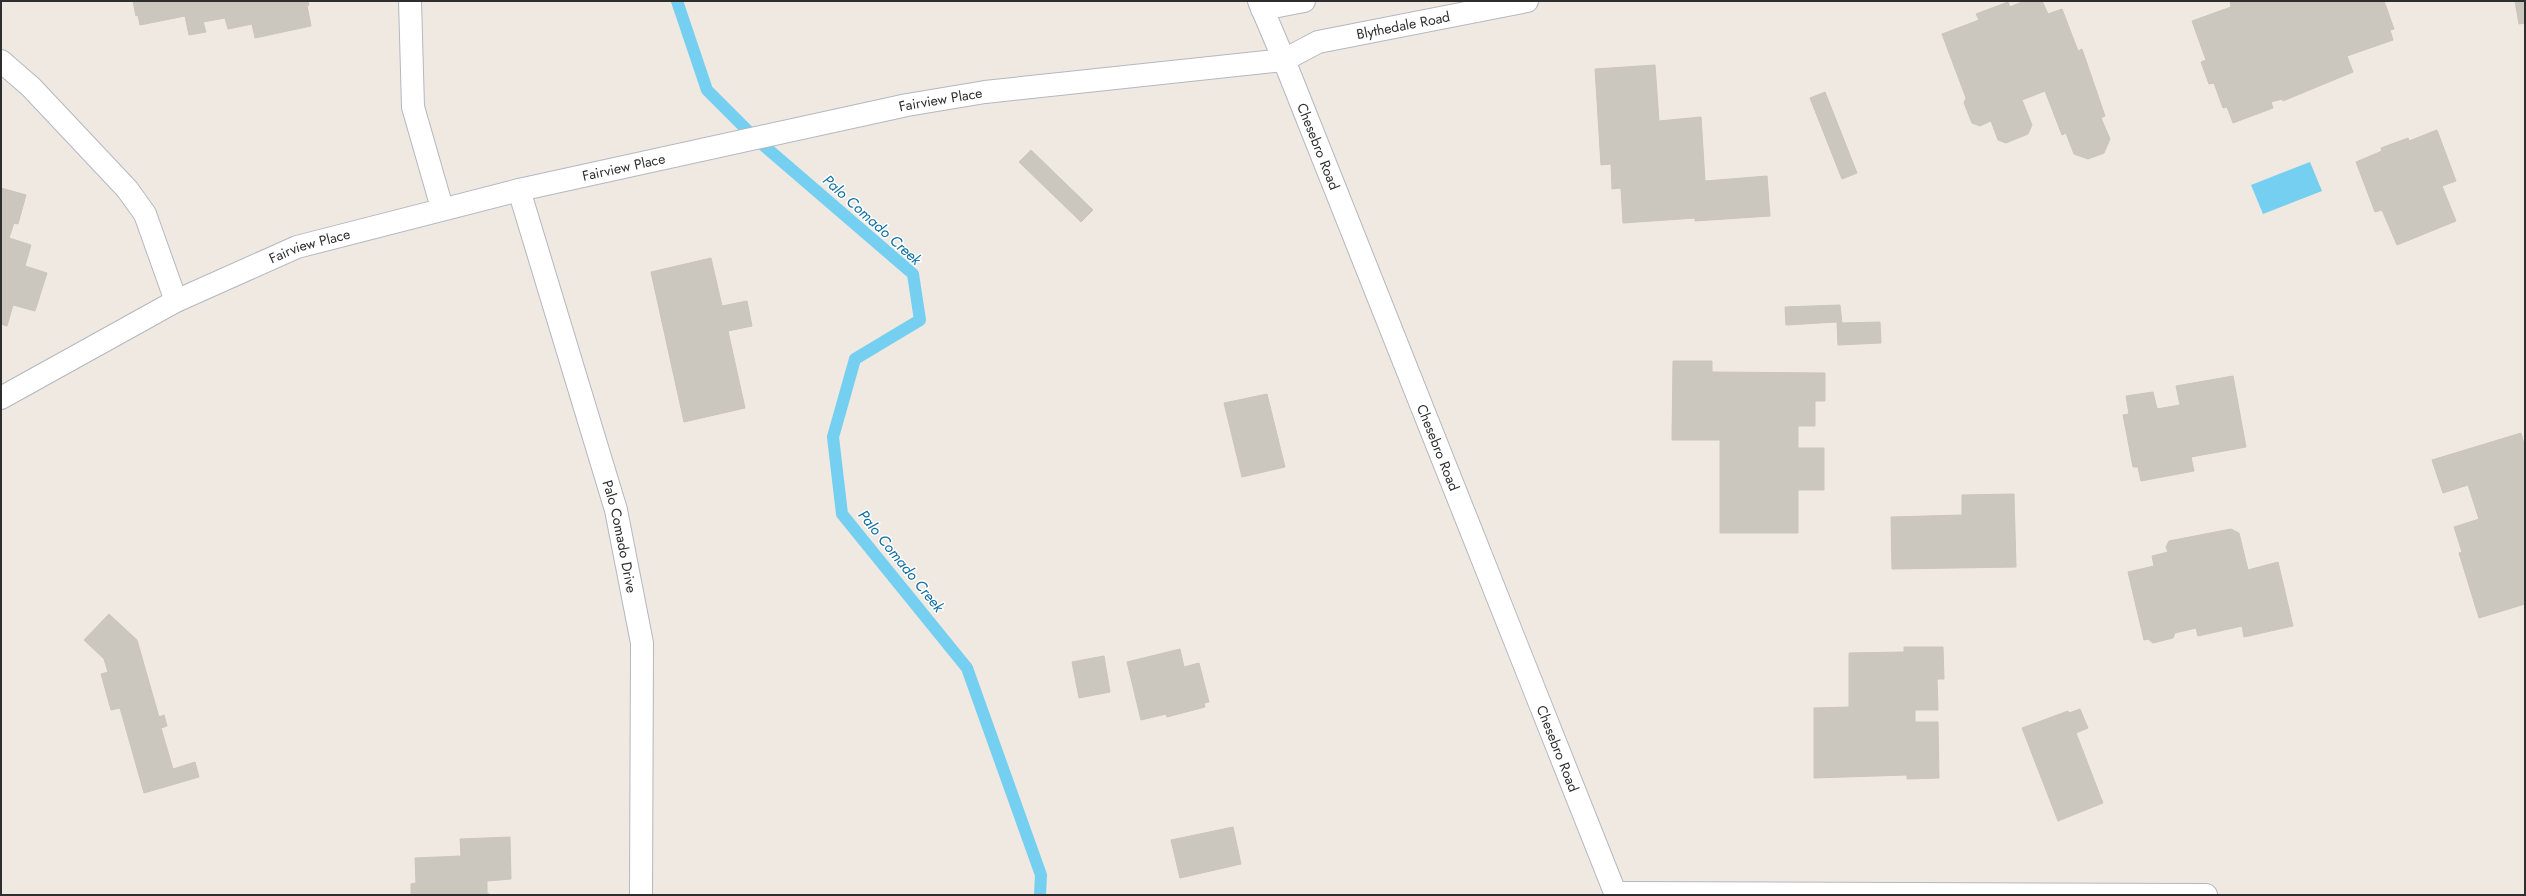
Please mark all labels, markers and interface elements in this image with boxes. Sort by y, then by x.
street label: Blythedale Road [1355,6,1452,44]
street label: Fairview Place [897,83,984,117]
street label: Chesebro Road [1292,100,1345,193]
street label: Fairview Place [580,148,667,186]
water label: Palo Comado Creek [818,170,927,271]
street label: Fairview Place [266,224,352,268]
street label: Chesebro Road [1412,401,1464,494]
street label: Palo Comado Drive [597,478,642,594]
water label: Palo Comado Creek [853,505,950,617]
street label: Chesebro Road [1532,702,1584,795]

